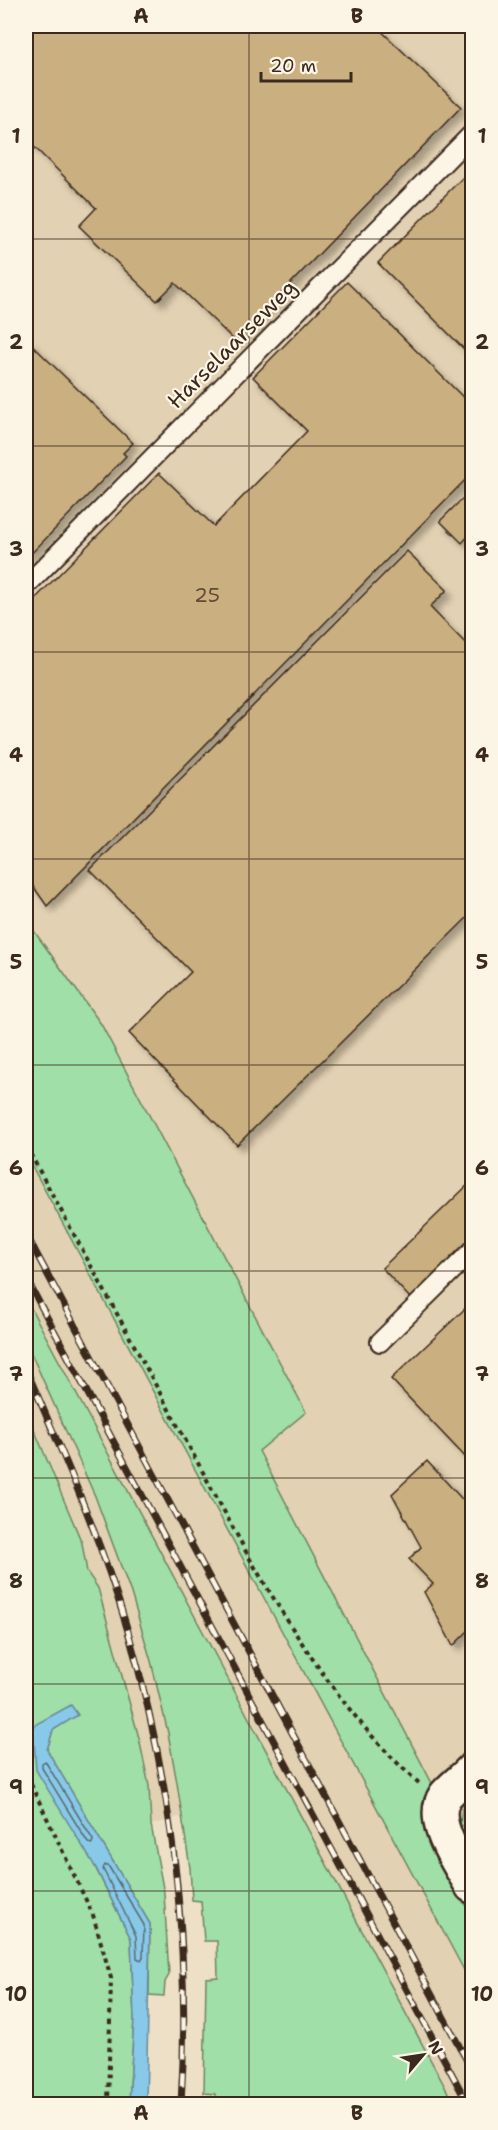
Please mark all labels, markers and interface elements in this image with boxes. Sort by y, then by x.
text: A [133,3,149,29]
text: B [351,3,363,29]
scale bar [261,45,351,83]
text: 20 m [270,54,316,78]
text: 1 [11,123,21,149]
text: 1 [477,123,487,149]
street label: Harselaarseweg [161,273,303,415]
text: 2 [9,329,23,355]
text: 2 [475,329,489,355]
text: 3 [9,536,23,562]
text: 3 [475,536,489,562]
house number: 25 [194,582,220,608]
text: 4 [9,742,23,768]
text: 4 [475,742,489,768]
text: 5 [10,949,22,975]
text: 5 [476,949,488,975]
text: 6 [9,1155,23,1181]
text: 6 [475,1155,489,1181]
text: 7 [9,1361,23,1387]
text: 7 [475,1361,489,1387]
text: 8 [9,1568,23,1594]
text: 8 [475,1568,489,1594]
text: 9 [9,1774,23,1800]
text: 9 [475,1774,489,1800]
text: 10 [5,1981,27,2007]
text: 10 [471,1981,493,2007]
north arrow [393,2025,453,2085]
text: N [423,2037,448,2059]
text: A [133,2100,149,2126]
text: B [351,2100,363,2126]

